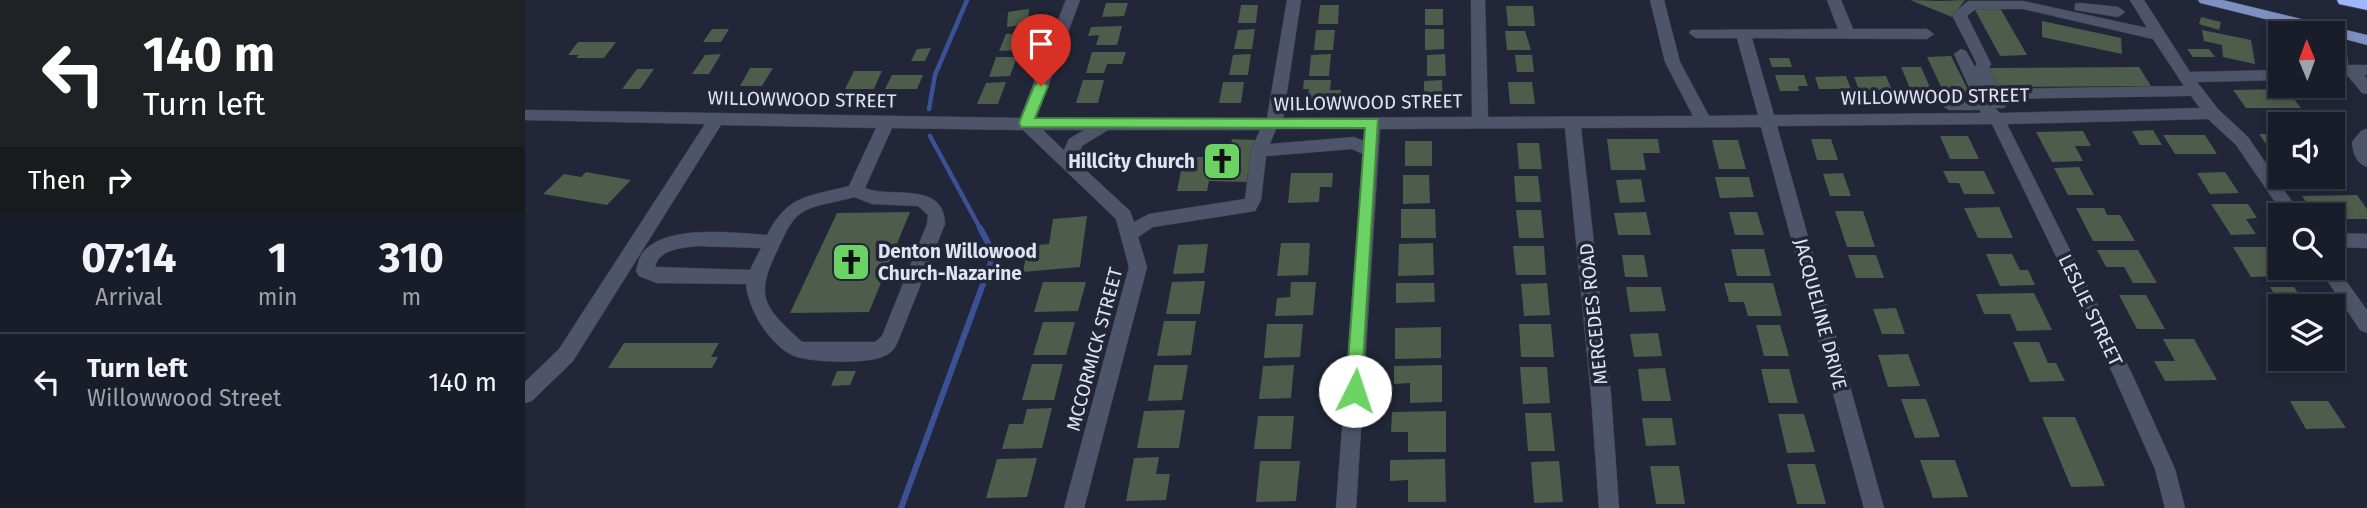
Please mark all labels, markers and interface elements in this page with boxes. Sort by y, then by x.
pin [1011,14,1071,86]
north arrow [2268,21,2345,98]
map controls [2268,21,2345,371]
text: 140 m [143,25,275,84]
icon: arrive [1022,25,1060,63]
icon: left [28,28,119,119]
street label: WILLOWWOOD STREET [1840,83,2030,110]
text: Turn left [143,85,265,123]
street label: WILLOWWOOD STREET [707,86,897,113]
street label: WILLOWWOOD STREET [1273,89,1463,116]
button: sound [2268,112,2345,189]
church icon: HillCity Church [1201,140,1243,182]
place label: HillCity Church [1068,150,1195,173]
icon: right [100,161,138,199]
text: Then [28,165,86,196]
button: search [2268,203,2345,280]
text: 07:14 [81,233,177,283]
text: 1 [268,233,287,283]
text: 310 [379,233,444,283]
street label: JACQUELINE DRIVE [1789,236,1852,392]
place label: Denton Willowood Church-Nazarine [878,240,1037,285]
church icon: Denton Willowood Church-Nazarine [830,241,872,283]
street label: MERCEDES ROAD [1575,242,1612,386]
street label: LESLIE STREET [2054,251,2128,370]
street label: MCCORMICK STREET [1062,265,1127,433]
text: Arrival [95,283,163,311]
text: min [258,283,297,311]
text: m [401,283,421,311]
button: layers [2268,294,2345,371]
text: Turn left [87,353,188,384]
position arrow [1318,354,1392,428]
icon: left [28,363,66,401]
text: 140 m [428,367,497,398]
text: Willowwood Street [87,384,281,412]

